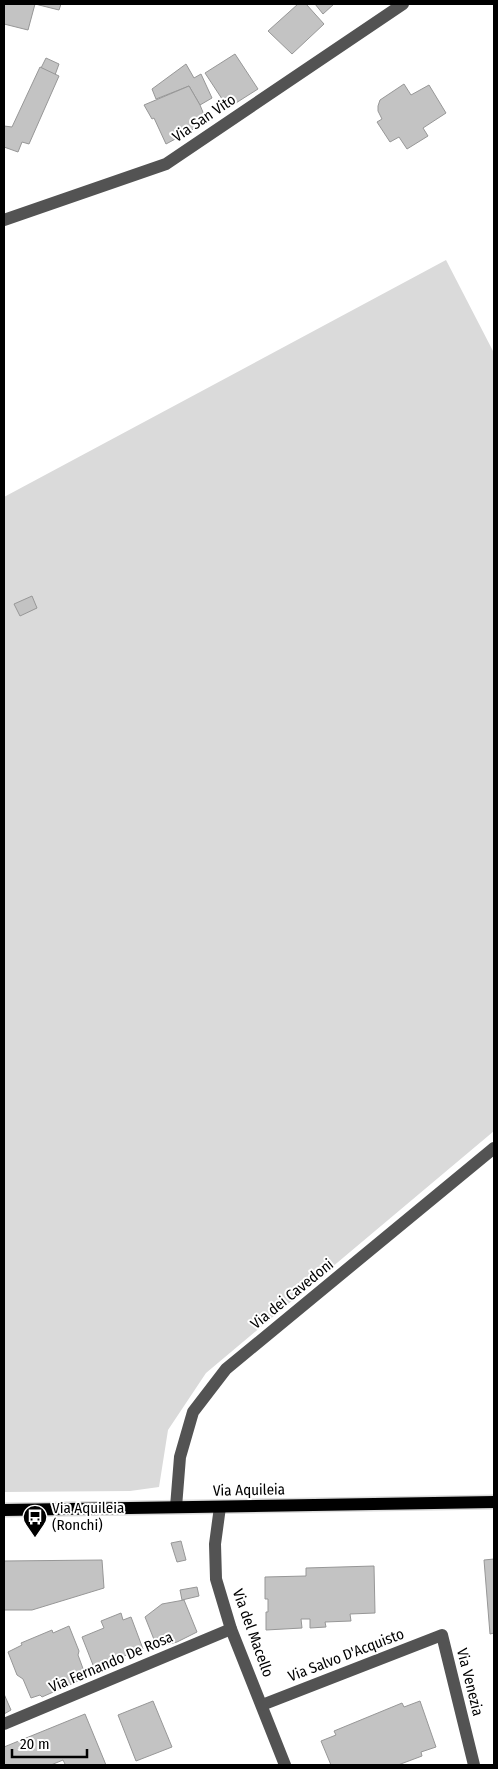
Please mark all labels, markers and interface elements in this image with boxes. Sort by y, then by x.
street label: Via San Vito [169,90,239,146]
street label: Via dei Cavedoni [247,1255,337,1333]
street label: Via Aquileia [213,1480,285,1500]
place label: Via Aquileia (Ronchi) [52,1499,124,1534]
bus stop icon: Via Aquileia (Ronchi) [22,1504,48,1538]
street label: Via del Macello [229,1586,277,1680]
street label: Via Salvo D'Acquisto [285,1625,407,1685]
street label: Via Fernando De Rosa [46,1628,176,1696]
street label: Via Venezia [453,1646,487,1718]
scale bar [12,1726,88,1758]
text: 20 m [20,1735,50,1753]

